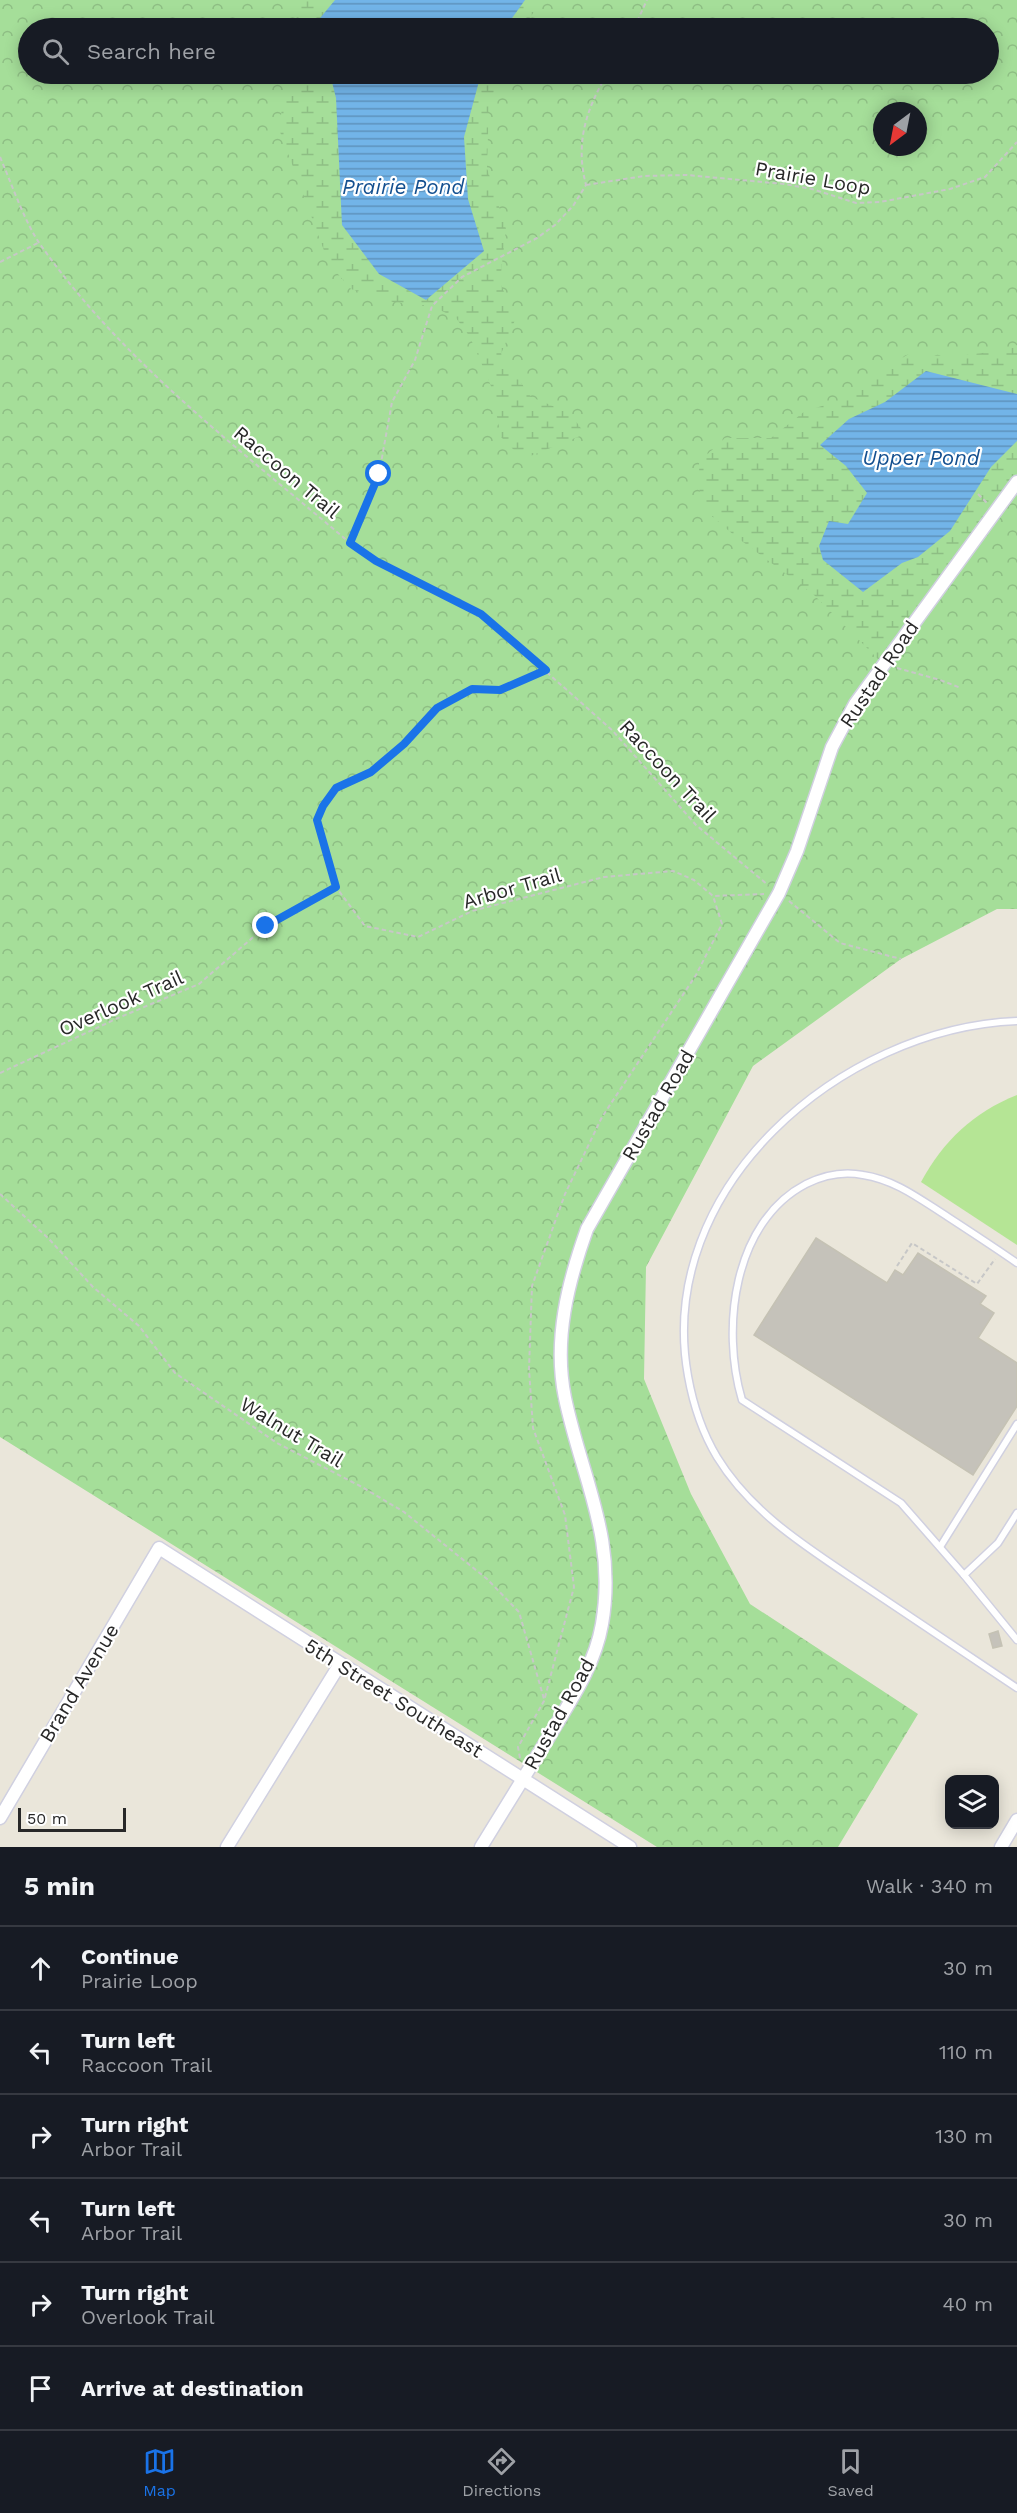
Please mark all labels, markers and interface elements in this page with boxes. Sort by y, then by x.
search box [18,18,999,84]
icon: search [39,35,72,68]
text: Search here [87,39,216,64]
north arrow [873,102,927,156]
street label: Prairie Loop [753,156,873,200]
water label: Prairie Pond [342,174,465,199]
street label: Raccoon Trail [229,421,345,523]
water label: Upper Pond [862,445,981,470]
route start [365,460,391,486]
street label: Rustad Road [834,616,924,732]
street label: Raccoon Trail [615,715,721,827]
street label: Arbor Trail [460,863,564,913]
route end [252,912,278,938]
street label: Overlook Trail [55,965,187,1041]
street label: Rustad Road [617,1045,699,1165]
street label: Walnut Trail [236,1392,348,1472]
street label: Brand Avenue [34,1619,124,1747]
street label: 5th Street Southeast [300,1633,488,1763]
street label: Rustad Road [518,1654,600,1774]
map controls [945,1775,999,1829]
button: layers [945,1775,999,1829]
scale bar [18,1805,126,1832]
text: 50 m [27,1809,67,1828]
text: 5 min [24,1871,95,1901]
text: Walk · 340 m [866,1874,993,1898]
text: Continue [81,1944,179,1969]
icon: ahead [24,1952,57,1985]
text: 30 m [943,1956,993,1980]
text: Prairie Loop [81,1969,198,1993]
text: Turn left [81,2028,175,2053]
icon: left [24,2036,57,2069]
text: 110 m [939,2040,993,2064]
text: Raccoon Trail [81,2053,212,2077]
text: Turn right [81,2112,188,2137]
icon: right [24,2120,57,2153]
text: 130 m [935,2124,993,2148]
text: Arbor Trail [81,2137,182,2161]
text: Turn left [81,2196,175,2221]
icon: left [24,2204,57,2237]
text: 30 m [943,2208,993,2232]
text: Arbor Trail [81,2221,182,2245]
text: Turn right [81,2280,188,2305]
icon: right [24,2288,57,2321]
text: 40 m [942,2292,993,2316]
text: Overlook Trail [81,2305,215,2329]
icon: arrive [24,2372,57,2405]
text: Arrive at destination [81,2376,304,2401]
tab: Map [143,2445,176,2500]
tab: Directions [462,2445,541,2500]
tab: Saved [827,2445,874,2500]

